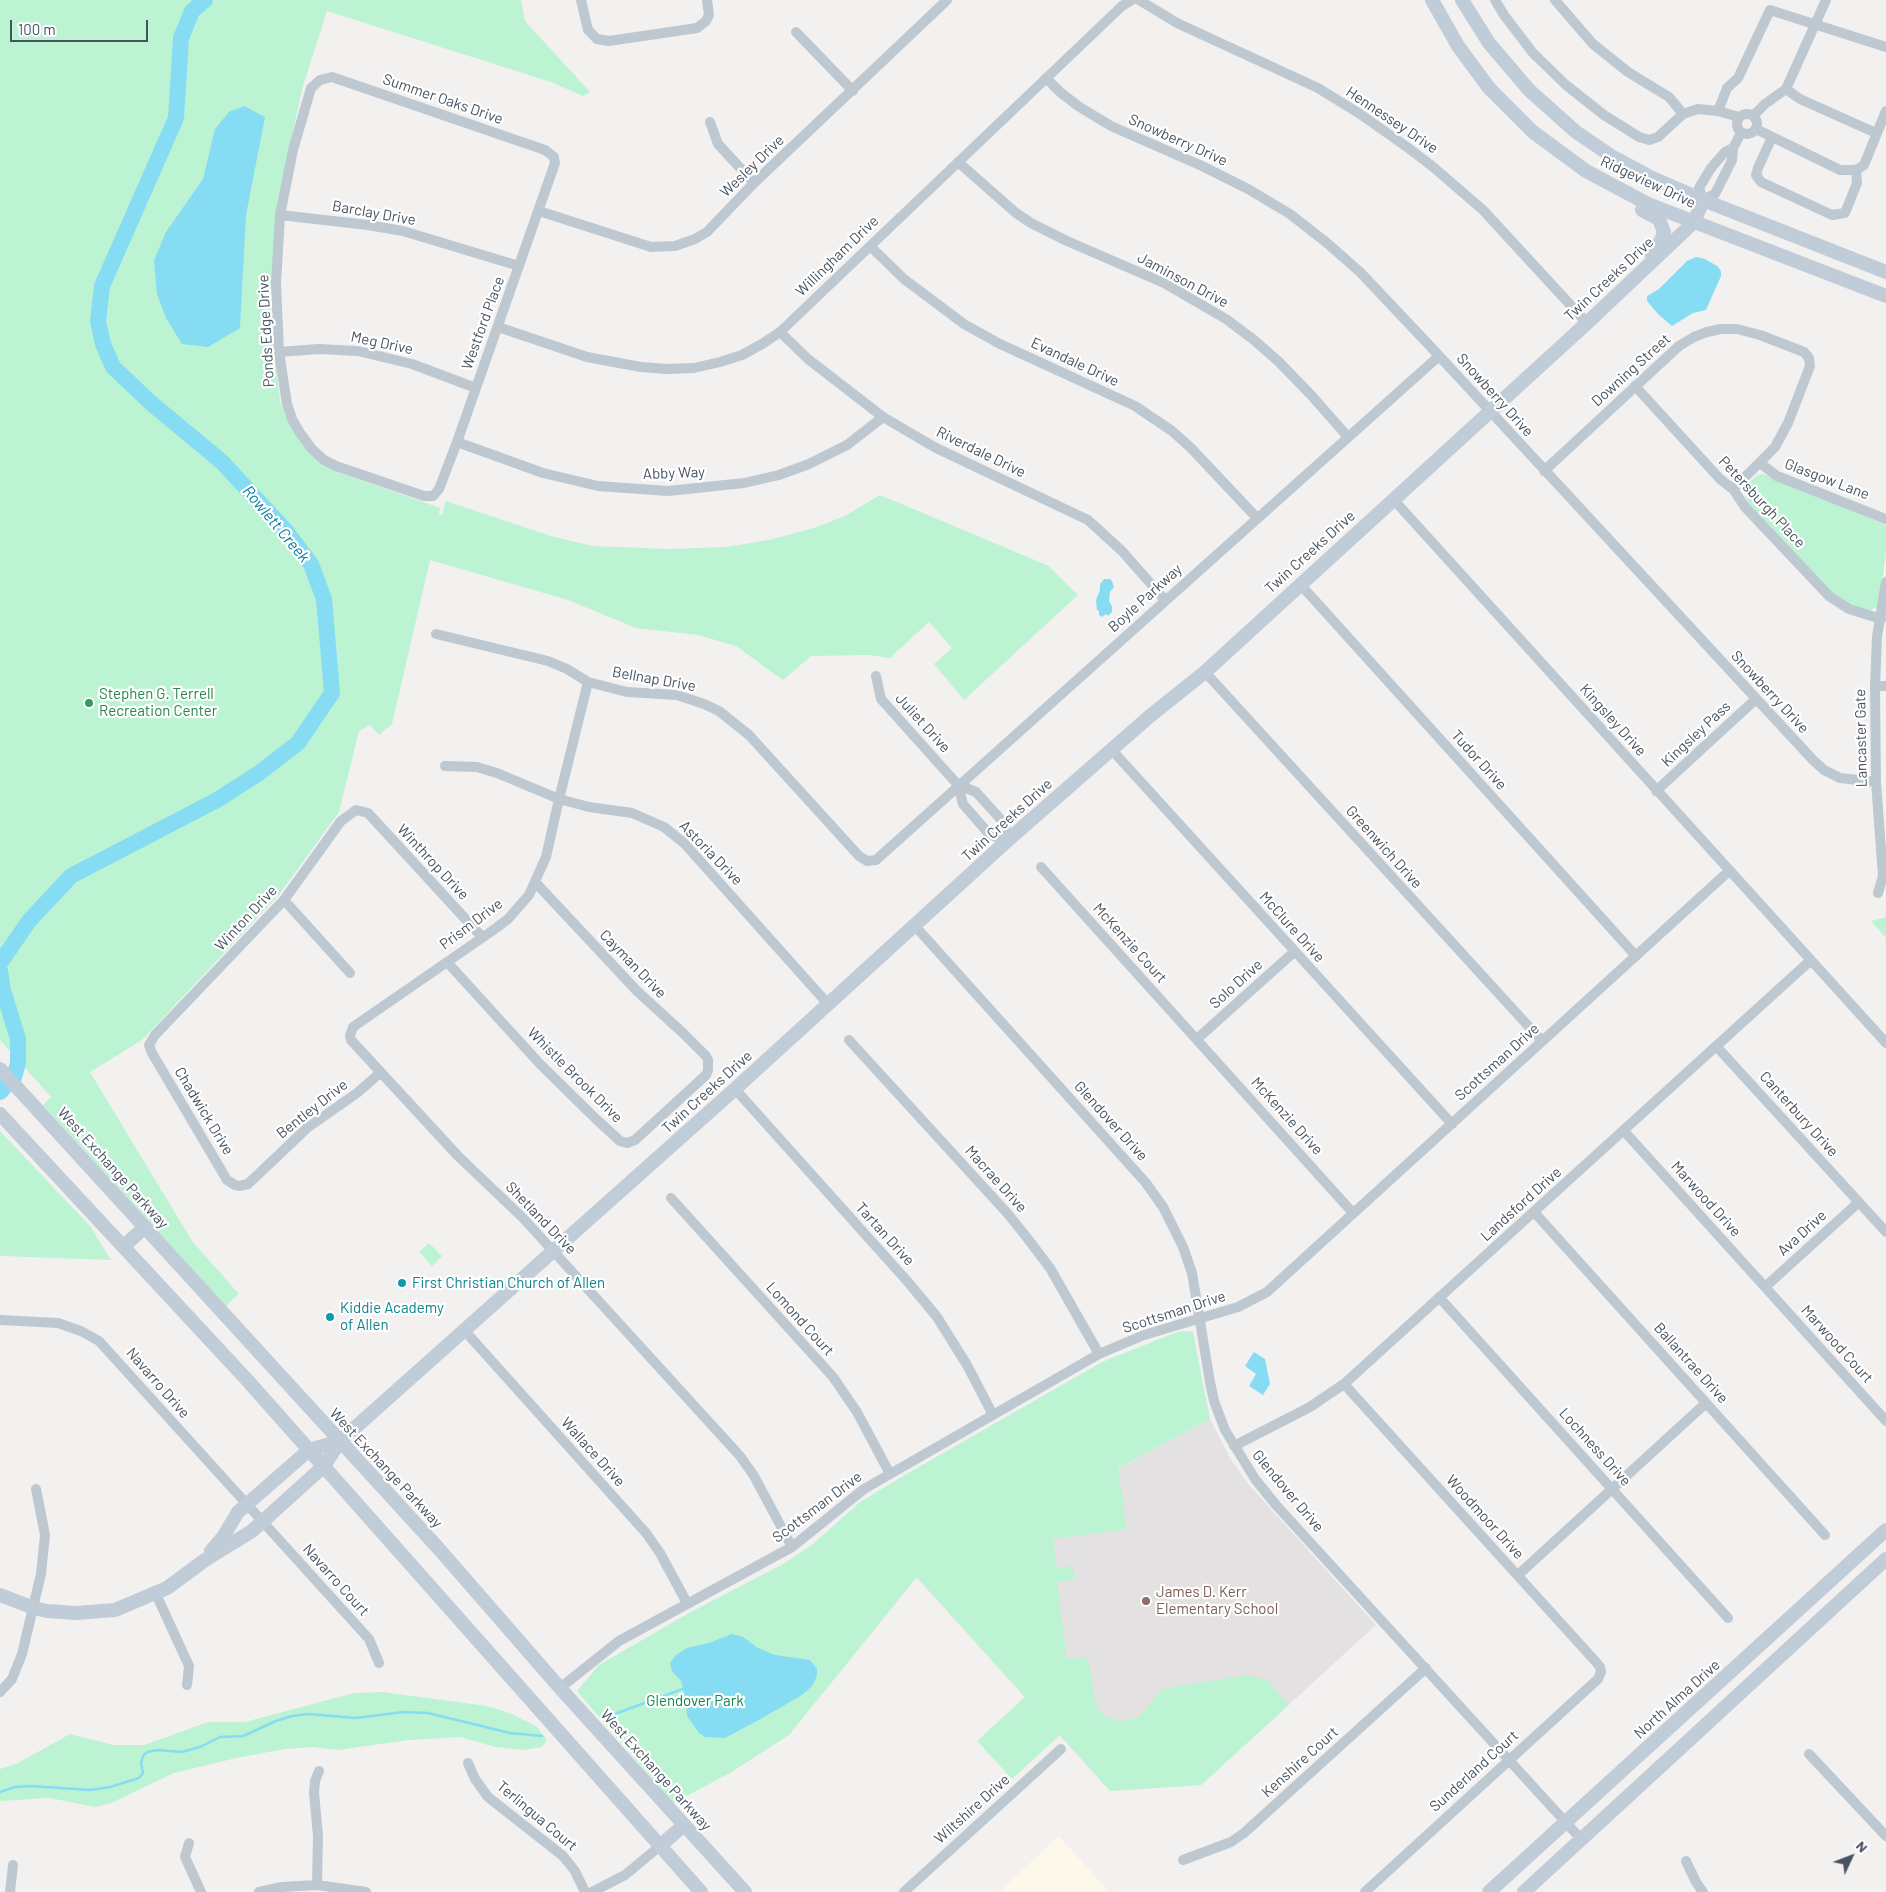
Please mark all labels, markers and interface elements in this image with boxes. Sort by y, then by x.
scale bar [12,10,150,42]
text: 100 m [18,20,56,38]
street label: Summer Oaks Drive [381,70,505,128]
street label: Hennessey Drive [1343,83,1441,157]
street label: Snowberry Drive [1126,110,1230,170]
street label: Wesley Drive [716,131,788,201]
street label: Ridgeview Drive [1598,152,1698,212]
street label: Barclay Drive [331,197,417,229]
street label: Willingham Drive [792,212,882,300]
street label: Twin Creeks Drive [1561,233,1657,325]
street label: Jaminson Drive [1134,248,1232,312]
street label: Ponds Edge Drive [254,274,278,388]
street label: Westford Place [458,274,508,372]
street label: Meg Drive [349,328,415,358]
street label: Downing Street [1588,330,1674,410]
street label: Evandale Drive [1028,334,1122,390]
street label: Snowberry Drive [1453,350,1537,440]
street label: Riverdale Drive [933,423,1029,481]
street label: Petersburgh Place [1715,452,1809,552]
street label: Glasgow Lane [1782,455,1872,503]
street label: Abby Way [643,463,705,483]
water label: Rowlett Creek [238,482,314,566]
street label: Twin Creeks Drive [1261,507,1359,597]
street label: Boyle Parkway [1104,560,1186,636]
street label: Snowberry Drive [1727,647,1813,737]
street label: Bellnap Drive [611,663,697,695]
street label: Kingsley Drive [1576,680,1650,760]
place label: Stephen G. Terrell Recreation Center [99,685,217,720]
street label: Lancaster Gate [1851,689,1871,787]
street label: Juliet Drive [892,690,954,756]
marker: Stephen G. Terrell Recreation Center [83,697,95,709]
street label: Kingsley Pass [1658,697,1734,771]
street label: Tudor Drive [1447,726,1511,794]
street label: Twin Creeks Drive [958,775,1056,865]
street label: Greenwich Drive [1342,802,1426,892]
street label: Astoria Drive [676,817,746,889]
street label: Winthrop Drive [393,820,473,904]
street label: Winton Drive [211,882,281,954]
street label: McClure Drive [1256,888,1328,966]
street label: Prism Drive [436,894,506,954]
street label: McKenzie Court [1089,899,1171,987]
street label: Cayman Drive [596,926,670,1002]
street label: Solo Drive [1206,956,1266,1012]
street label: Scottsman Drive [1451,1019,1543,1105]
street label: Whistle Brook Drive [524,1024,626,1126]
street label: Twin Creeks Drive [658,1047,756,1137]
street label: Chadwick Drive [171,1064,237,1158]
street label: Canterbury Drive [1756,1068,1842,1160]
street label: McKenzie Drive [1247,1073,1327,1159]
street label: Bentley Drive [273,1076,351,1142]
street label: Glendover Drive [1070,1077,1152,1165]
street label: West Exchange Parkway [54,1104,172,1232]
street label: Macrae Drive [961,1142,1031,1216]
street label: Marwood Drive [1667,1157,1745,1241]
street label: Landsford Drive [1477,1163,1565,1245]
street label: Shetland Drive [502,1178,580,1258]
street label: Tartan Drive [852,1199,918,1269]
street label: Ava Drive [1774,1206,1830,1260]
place label: First Christian Church of Allen [412,1274,605,1292]
marker: First Christian Church of Allen [396,1277,408,1289]
street label: Lomond Court [762,1279,838,1359]
street label: Scottsman Drive [1120,1287,1228,1337]
place label: Kiddie Academy of Allen [340,1299,444,1334]
street label: Marwood Court [1797,1301,1877,1387]
marker: Kiddie Academy of Allen [324,1311,336,1323]
street label: Ballantrae Drive [1650,1319,1732,1407]
street label: Navarro Drive [122,1344,194,1422]
street label: West Exchange Parkway [326,1404,446,1532]
street label: Lochness Drive [1555,1404,1635,1490]
street label: Wallace Drive [557,1414,629,1490]
street label: Glendover Drive [1249,1446,1327,1536]
street label: Scottsman Drive [769,1468,865,1546]
street label: Woodmoor Drive [1442,1471,1528,1563]
street label: Navarro Court [299,1540,373,1620]
place label: James D. Kerr Elementary School [1156,1583,1278,1618]
marker: James D. Kerr Elementary School [1140,1595,1152,1607]
street label: North Alma Drive [1630,1656,1724,1742]
park label: Glendover Park [646,1692,744,1710]
street label: West Exchange Parkway [597,1706,715,1834]
street label: Kenshire Court [1258,1723,1342,1801]
street label: Sunderland Court [1426,1726,1522,1816]
street label: Wiltshire Drive [931,1771,1013,1847]
street label: Terlingua Court [493,1777,581,1855]
north arrow [1826,1832,1876,1882]
text: N [1853,1837,1872,1856]

